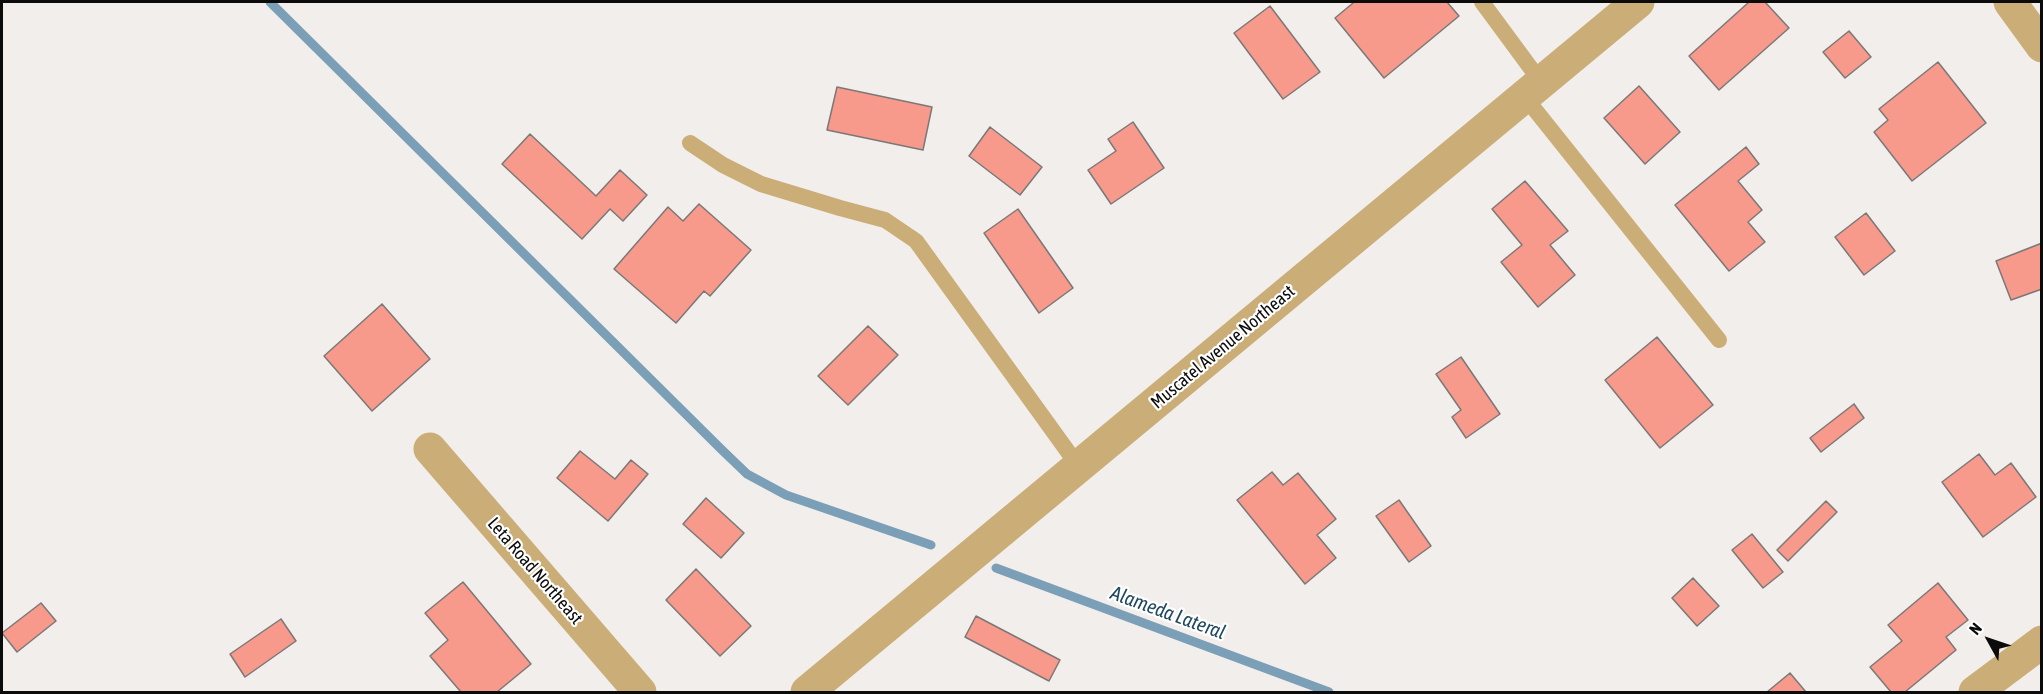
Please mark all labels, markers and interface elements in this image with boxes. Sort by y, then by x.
street label: Muscatel Avenue Northeast [1147,281,1299,413]
street label: Leta Road Northeast [483,513,587,629]
water label: Alameda Lateral [1107,581,1229,645]
north arrow [1959,610,2019,670]
text: N [1965,619,1985,638]

